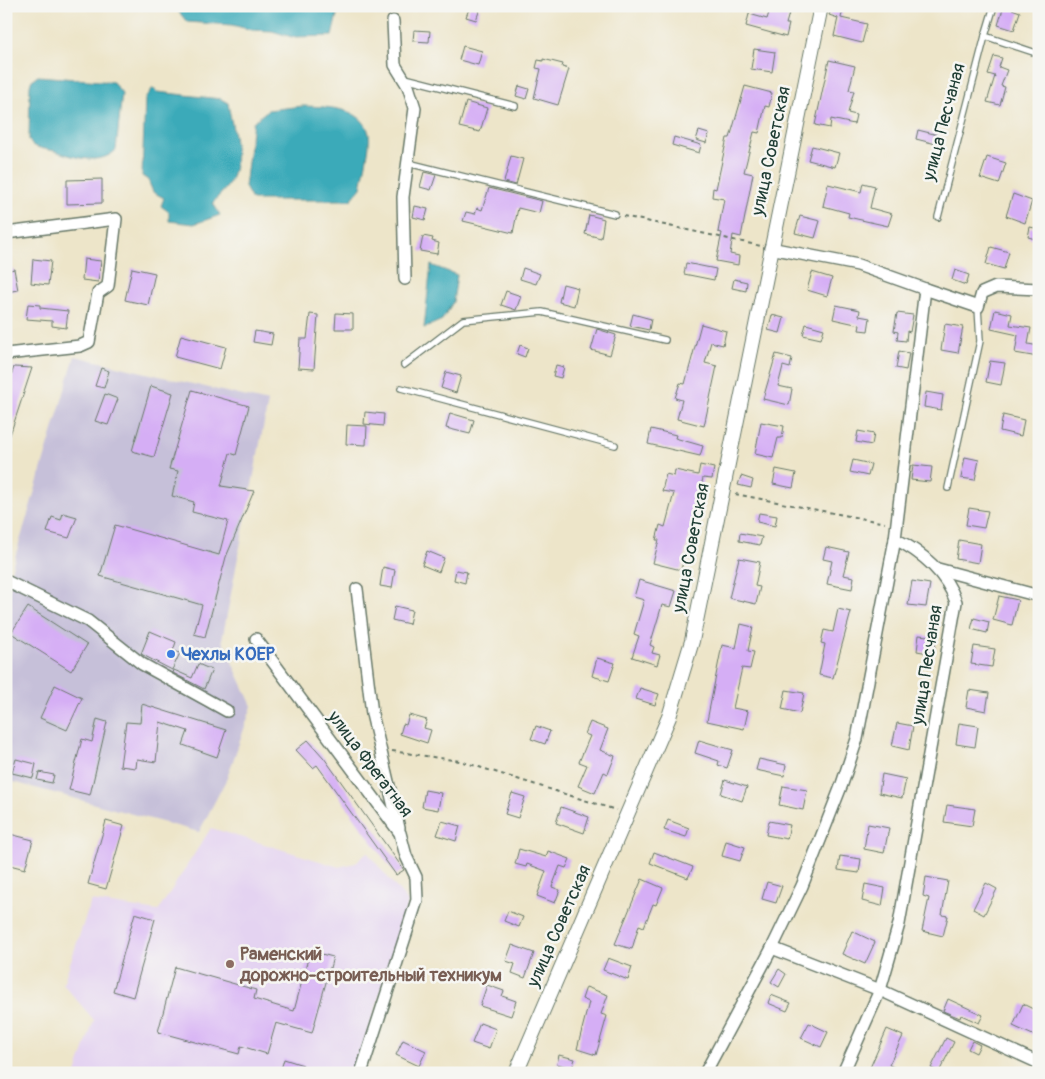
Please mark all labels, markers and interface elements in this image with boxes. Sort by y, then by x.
street label: улица Песчаная [917,61,971,184]
street label: улица Советская [746,84,796,219]
street label: улица Советская [667,481,715,616]
street label: улица Песчаная [906,604,948,727]
place label: Чехлы КОЕР [181,643,276,666]
marker: Чехлы КОЕР [165,648,177,660]
street label: улица Фрегатная [322,705,418,822]
street label: улица Советская [521,861,596,992]
place label: Раменский дорожно-строительный техникум [239,943,502,987]
marker: Раменский дорожно-строительный техникум [224,958,236,970]

